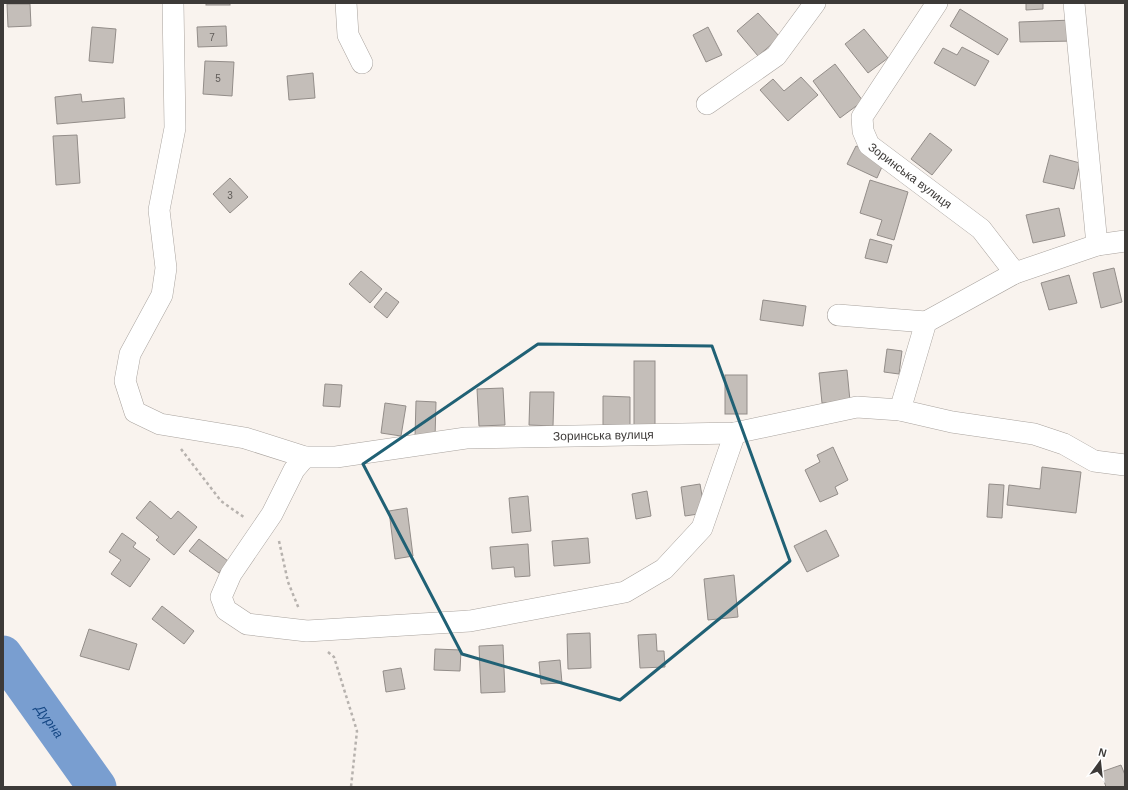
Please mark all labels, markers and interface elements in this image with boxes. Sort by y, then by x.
house number: 7 [209,32,215,43]
house number: 5 [215,73,221,84]
street label: Зоринська вулиця [866,140,955,212]
house number: 3 [227,190,233,201]
street label: Зоринська вулиця [553,428,654,443]
water label: Дурна [31,700,67,741]
north arrow [1080,742,1120,782]
text: N [1097,746,1108,759]

